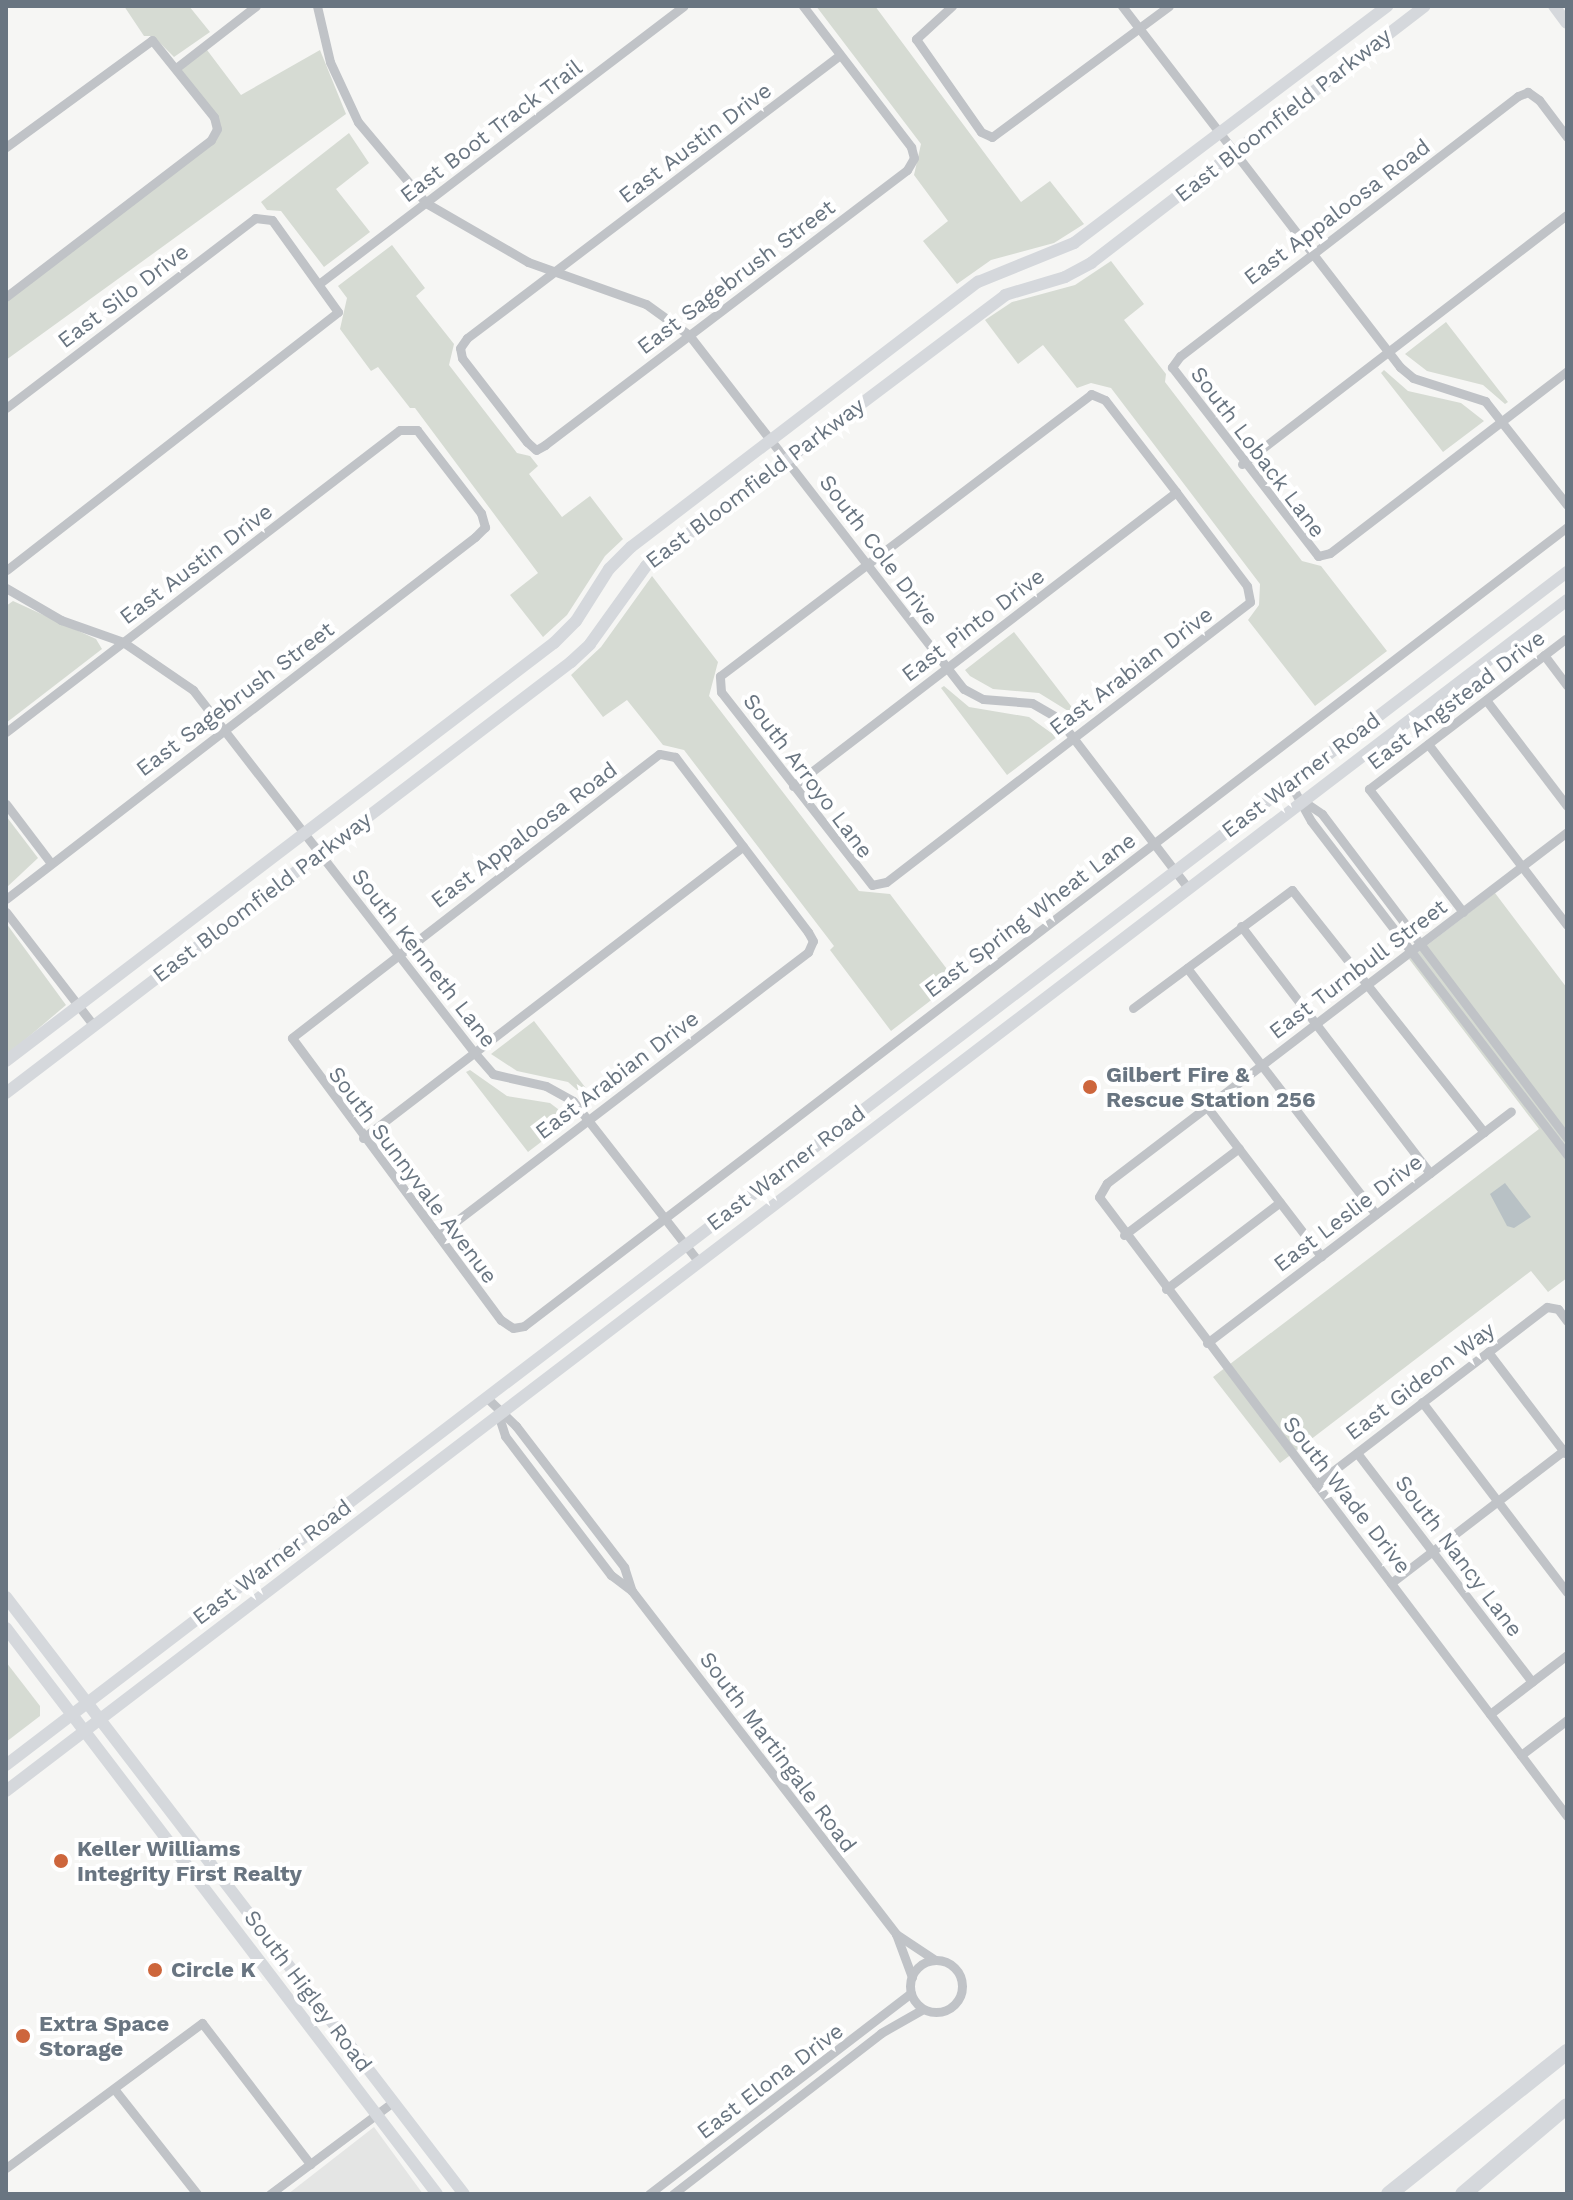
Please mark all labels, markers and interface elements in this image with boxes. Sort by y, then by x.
street label: East Bloomfield Parkway [1170,22,1396,208]
street label: East Boot Track Trail [394,53,588,209]
street label: East Austin Drive [613,77,777,209]
street label: East Appaloosa Road [1238,133,1436,291]
street label: East Sagebrush Street [632,194,840,360]
street label: East Silo Drive [52,238,194,354]
street label: South Loback Lane [1185,361,1331,543]
street label: East Bloomfield Parkway [640,392,870,574]
street label: South Cole Drive [814,470,944,630]
street label: East Austin Drive [114,498,278,630]
street label: East Pinto Drive [896,563,1050,687]
street label: East Arabian Drive [1044,601,1218,741]
street label: East Sagebrush Street [131,616,339,782]
street label: East Angstead Drive [1362,624,1550,776]
street label: South Arroyo Lane [737,688,879,864]
street label: East Warner Road [1216,706,1386,844]
street label: East Appaloosa Road [425,756,623,914]
street label: East Bloomfield Parkway [147,806,377,988]
street label: East Spring Wheat Lane [919,827,1141,1003]
street label: South Kenneth Lane [346,863,502,1053]
street label: East Turnbull Street [1263,893,1453,1045]
street label: East Arabian Drive [530,1005,704,1145]
street label: South Sunnyvale Avenue [323,1061,503,1289]
place label: Gilbert Fire & Rescue Station 256 [1106,1061,1315,1112]
marker: Gilbert Fire & Rescue Station 256 [1081,1078,1099,1096]
street label: East Warner Road [701,1099,871,1237]
street label: East Leslie Drive [1268,1148,1428,1278]
street label: East Gideon Way [1340,1316,1500,1446]
street label: South Wade Drive [1277,1411,1417,1579]
street label: South Nancy Lane [1389,1470,1529,1642]
street label: East Warner Road [187,1493,357,1631]
street label: South Martingale Road [694,1647,862,1857]
place label: Keller Williams Integrity First Realty [77,1835,302,1886]
marker: Keller Williams Integrity First Realty [52,1852,70,1870]
street label: South Higley Road [238,1905,378,2077]
place label: Circle K [171,1957,256,1983]
marker: Circle K [146,1961,164,1979]
place label: Extra Space Storage [39,2010,170,2062]
street label: East Elona Drive [691,2017,849,2145]
marker: Extra Space Storage [14,2027,32,2045]

